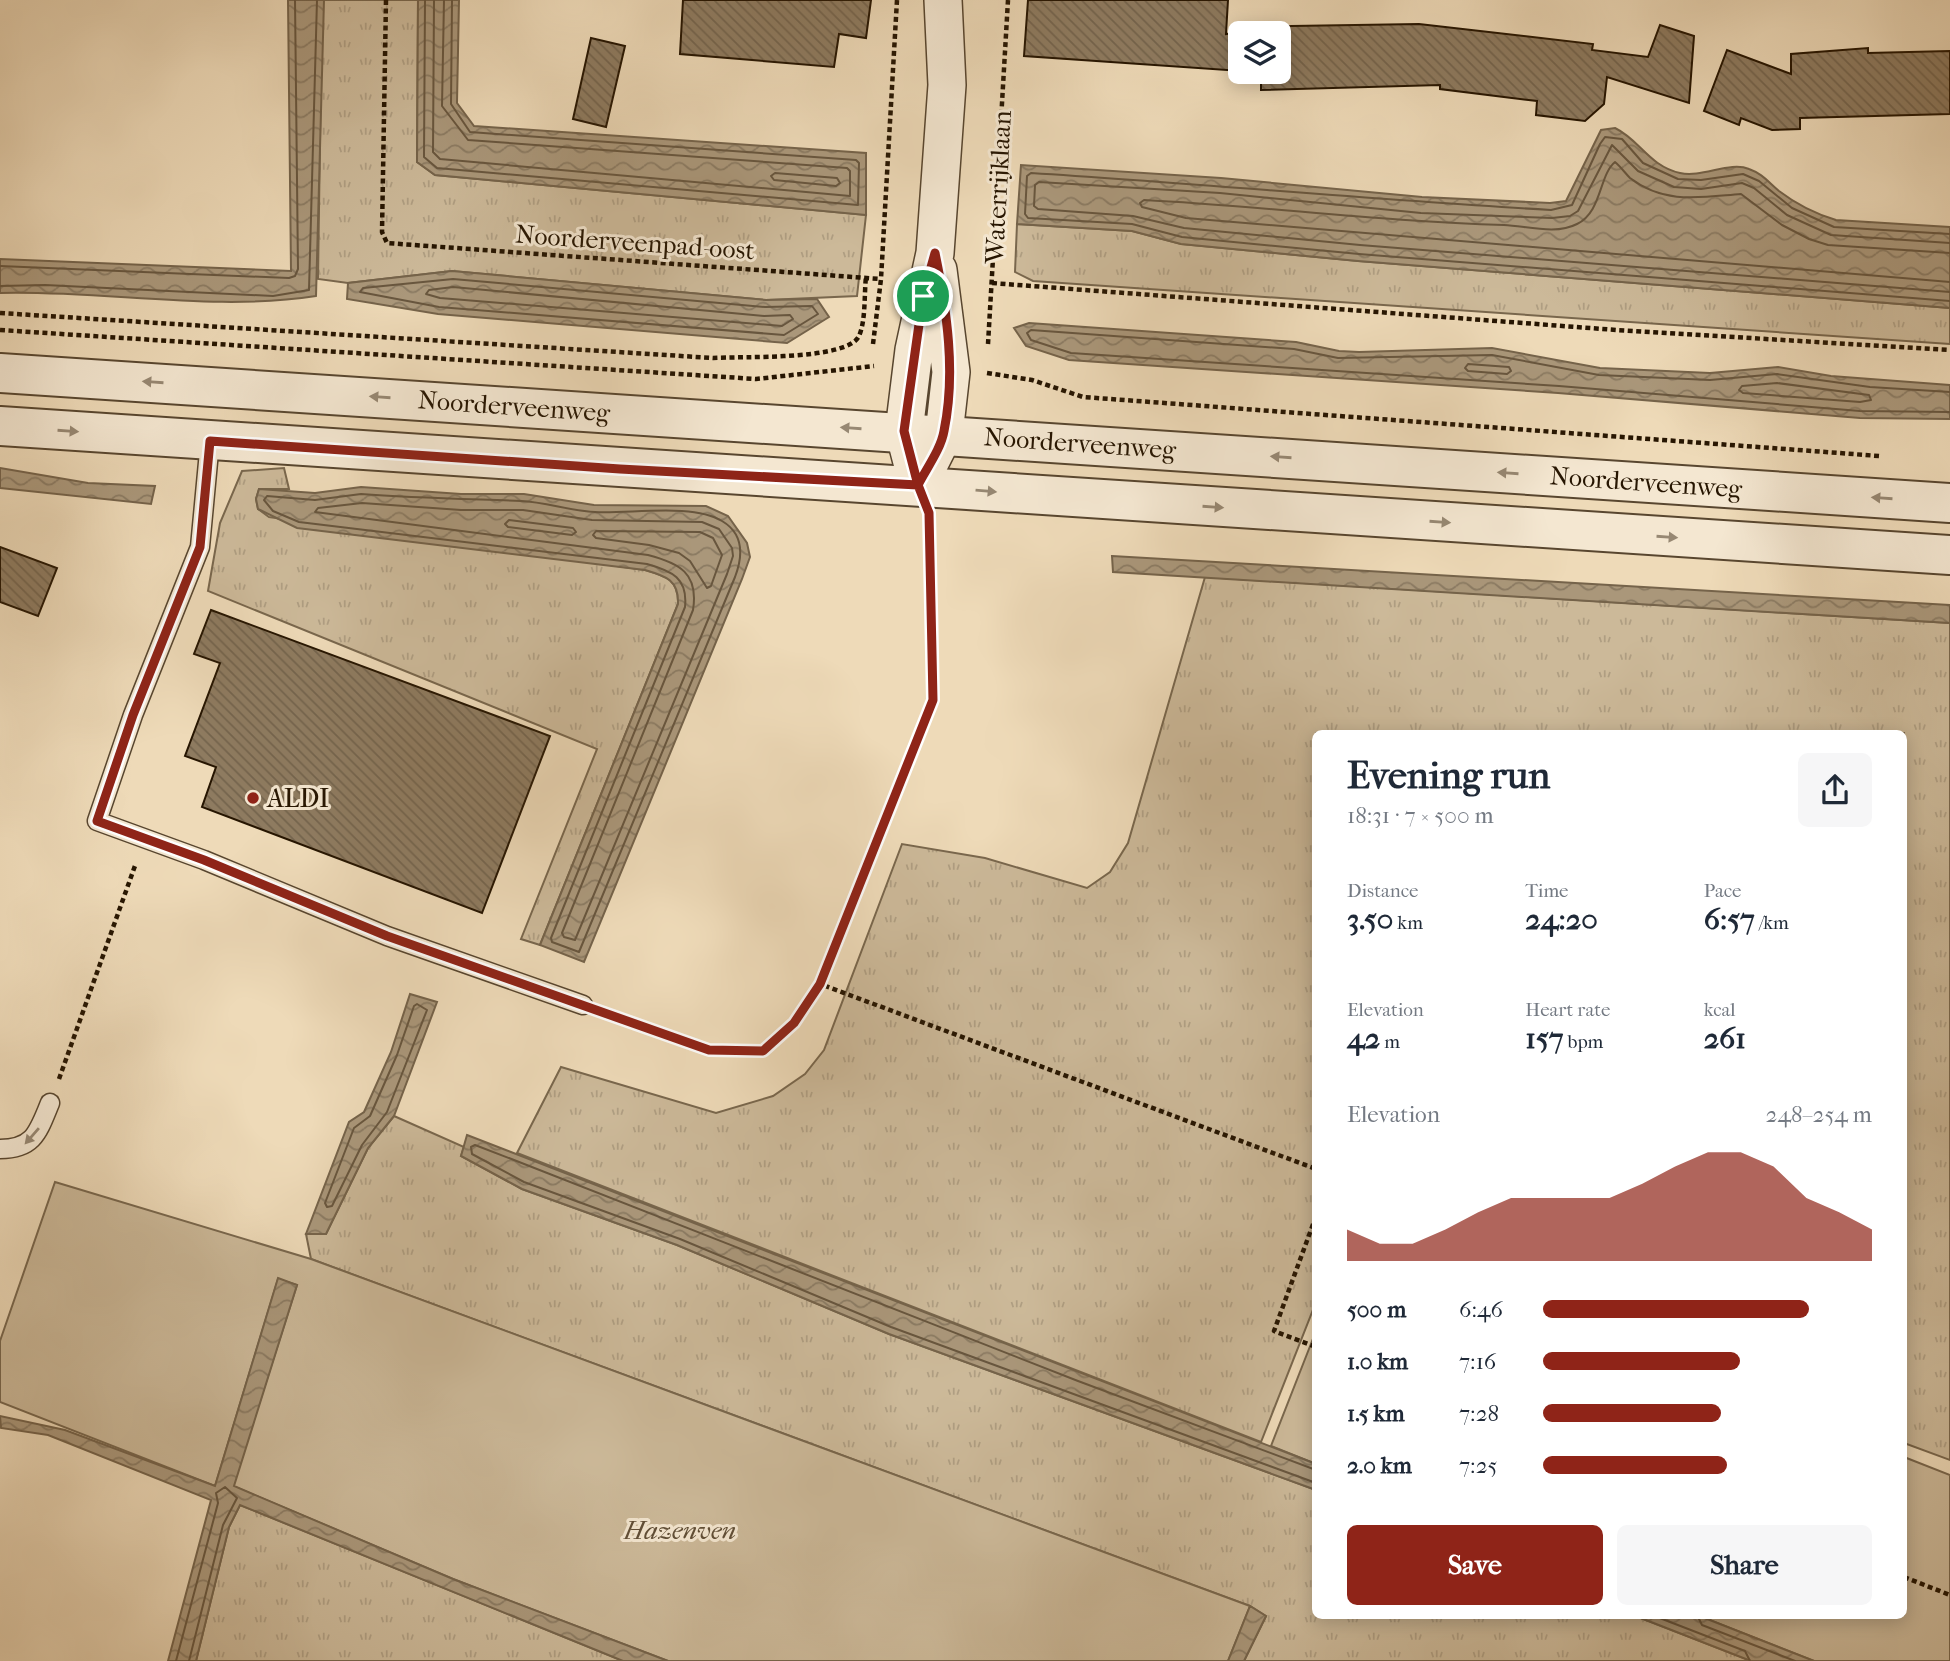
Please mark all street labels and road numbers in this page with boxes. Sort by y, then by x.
street label: Waterrijklaan [979,109,1018,266]
street label: Noorderveenpad-oost [514,219,756,266]
street label: Noorderveenweg [417,384,612,429]
street label: Noorderveenweg [983,421,1178,466]
street label: Noorderveenweg [1549,460,1744,505]

